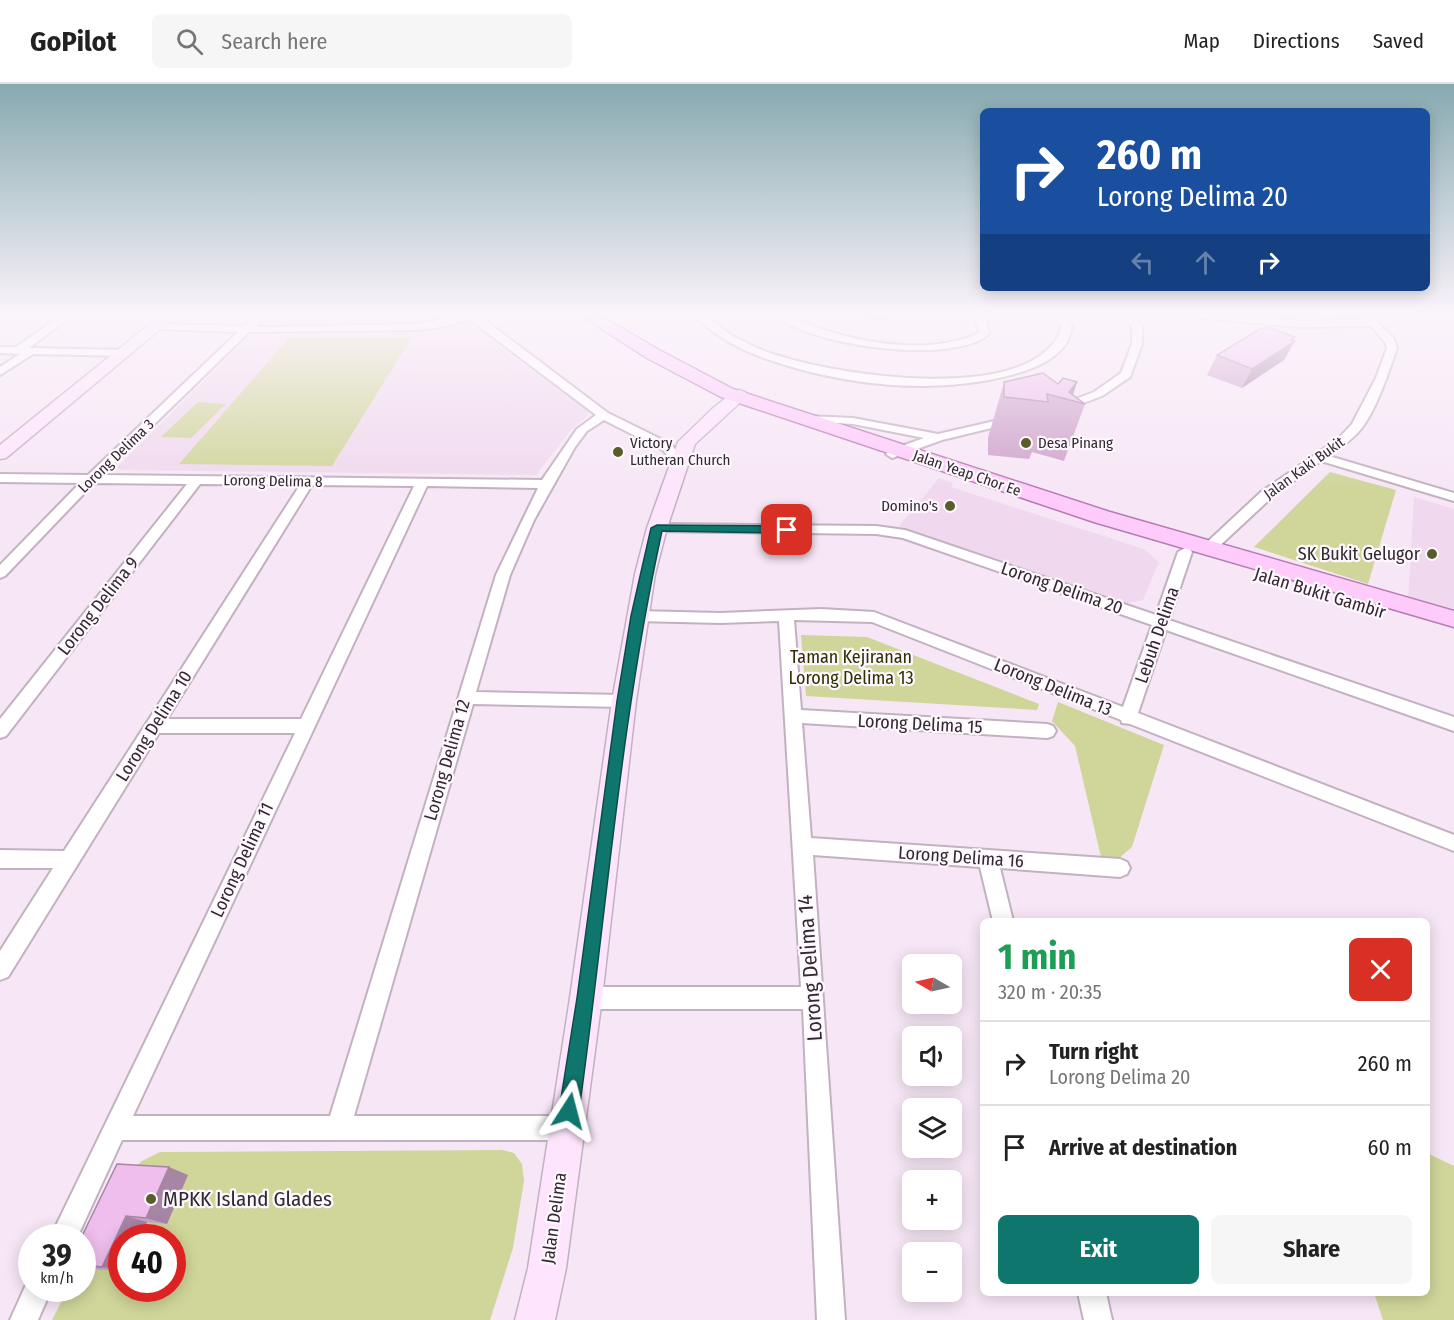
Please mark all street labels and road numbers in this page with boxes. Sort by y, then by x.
street label: Lorong Delima 3 [74,415,158,497]
street label: Jalan Kaki Bukit [1260,433,1348,503]
street label: Jalan Yeap Chor Ee [911,446,1023,500]
street label: Lorong Delima 8 [223,471,323,491]
street label: Lorong Delima 9 [53,552,143,660]
street label: Lorong Delima 20 [998,557,1126,619]
street label: Jalan Bukit Gambir [1252,563,1389,624]
street label: Lebuh Delima [1130,584,1184,686]
street label: Lorong Delima 13 [991,653,1115,721]
street label: Lorong Delima 10 [111,667,197,785]
street label: Lorong Delima 12 [419,697,475,823]
street label: Lorong Delima 15 [857,710,983,738]
street label: Lorong Delima 11 [206,799,278,921]
street label: Lorong Delima 16 [897,842,1025,872]
street label: Lorong Delima 14 [792,894,828,1042]
street label: Jalan Delima [537,1171,571,1265]

